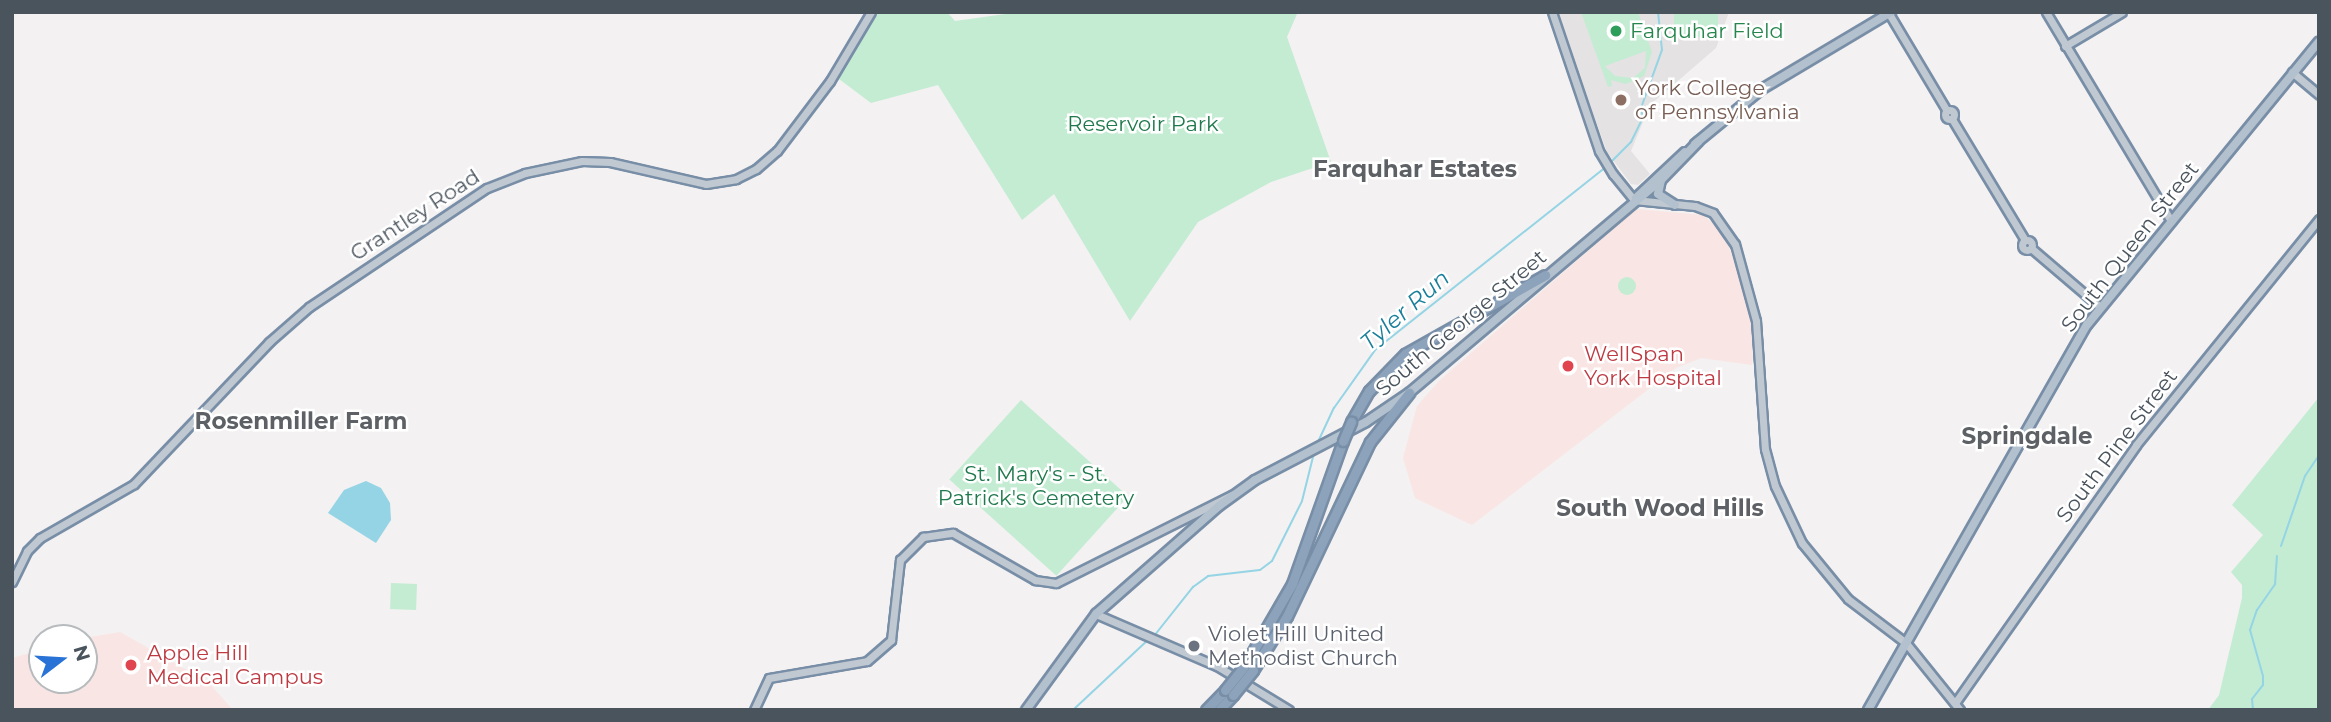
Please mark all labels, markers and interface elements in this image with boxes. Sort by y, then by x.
place label: Farquhar Field [1630,18,1784,44]
marker: Farquhar Field [1608,23,1624,39]
place label: York College of Pennsylvania [1635,75,1800,125]
marker: York College of Pennsylvania [1613,92,1629,108]
park label: Reservoir Park [1067,111,1219,137]
district label: Farquhar Estates [1313,155,1517,183]
street label: South Queen Street [2056,157,2204,337]
street label: Grantley Road [346,164,484,266]
street label: South George Street [1371,244,1551,402]
water label: Tyler Run [1355,264,1455,356]
place label: WellSpan York Hospital [1584,341,1722,391]
marker: WellSpan York Hospital [1558,356,1578,376]
street label: South Pine Street [2051,365,2183,527]
district label: Rosenmiller Farm [195,407,407,435]
district label: Springdale [1962,422,2092,450]
park label: St. Mary's - St. Patrick's Cemetery [938,461,1134,511]
district label: South Wood Hills [1556,494,1764,522]
place label: Violet Hill United Methodist Church [1208,621,1398,671]
north arrow [28,624,98,694]
marker: Violet Hill United Methodist Church [1186,638,1202,654]
place label: Apple Hill Medical Campus [147,640,323,690]
text: N [68,643,95,664]
marker: Apple Hill Medical Campus [121,655,141,675]

